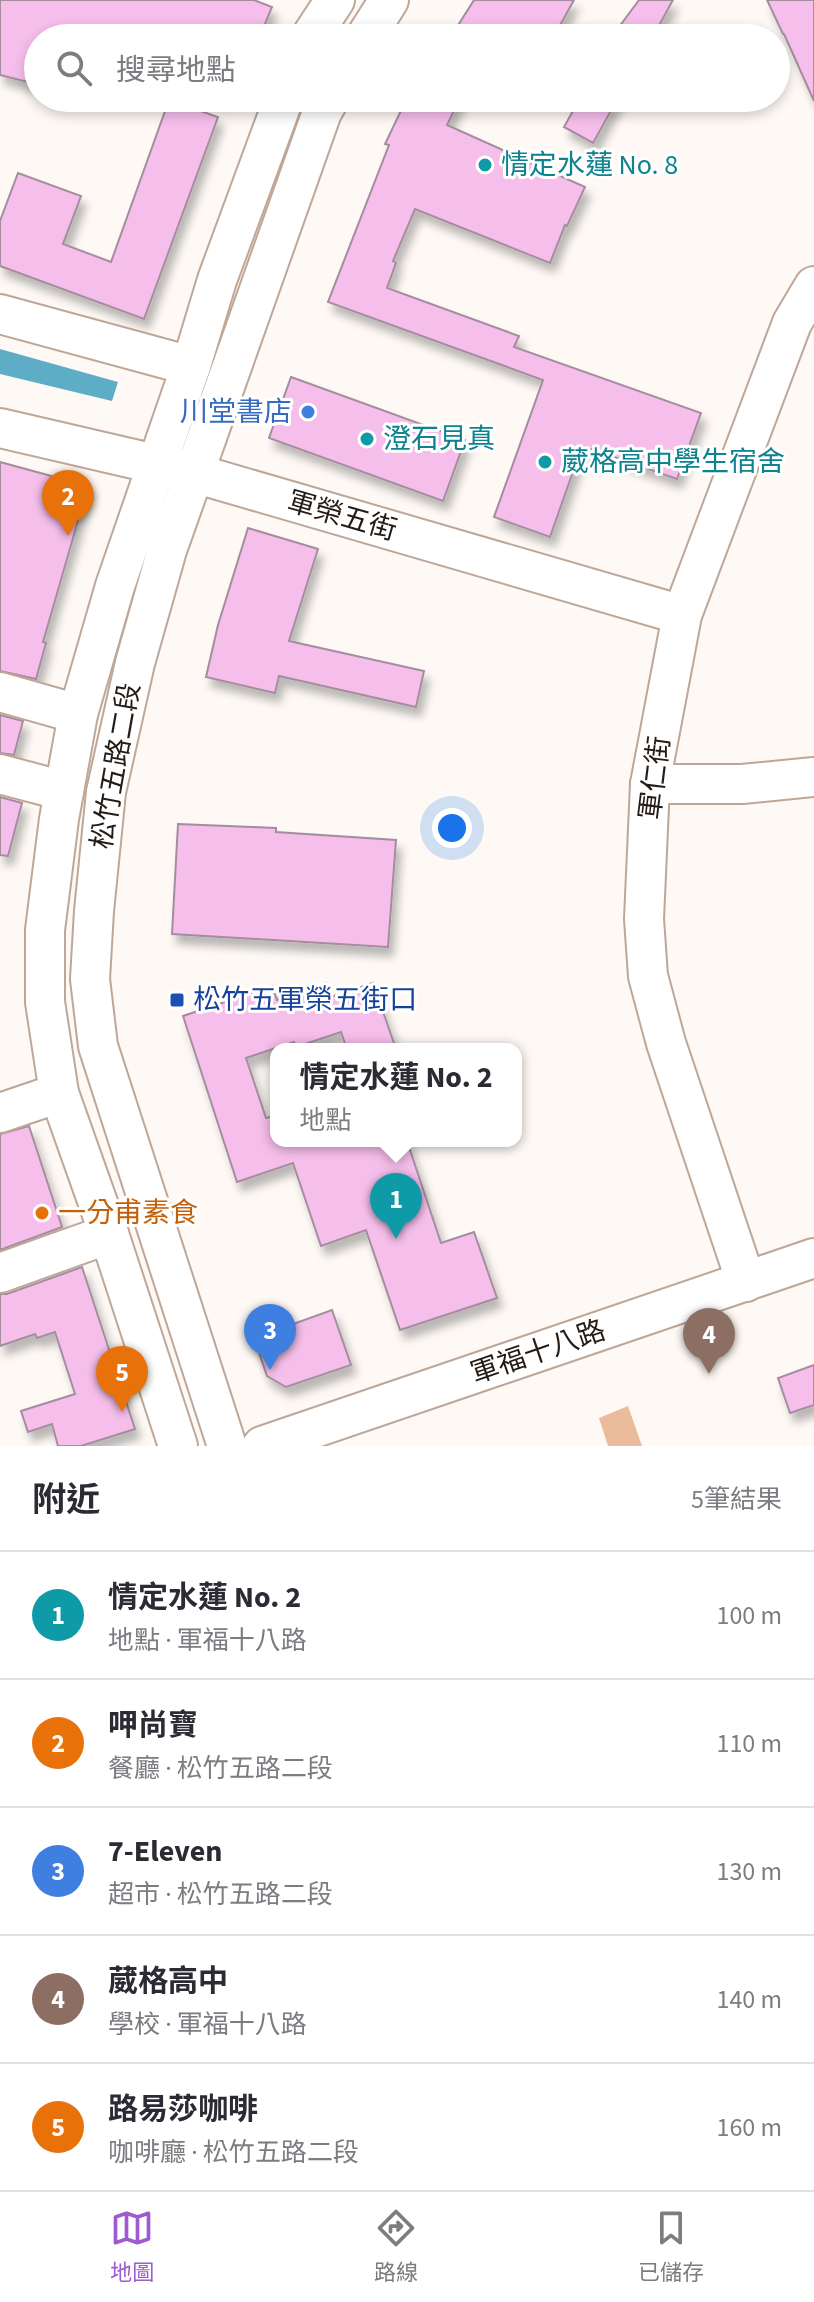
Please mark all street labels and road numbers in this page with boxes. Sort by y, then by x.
street label: 軍榮五街 [283,481,401,551]
street label: 松竹五路二段 [82,680,150,852]
street label: 軍仁街 [630,734,680,822]
street label: 軍福十八路 [465,1310,611,1394]

